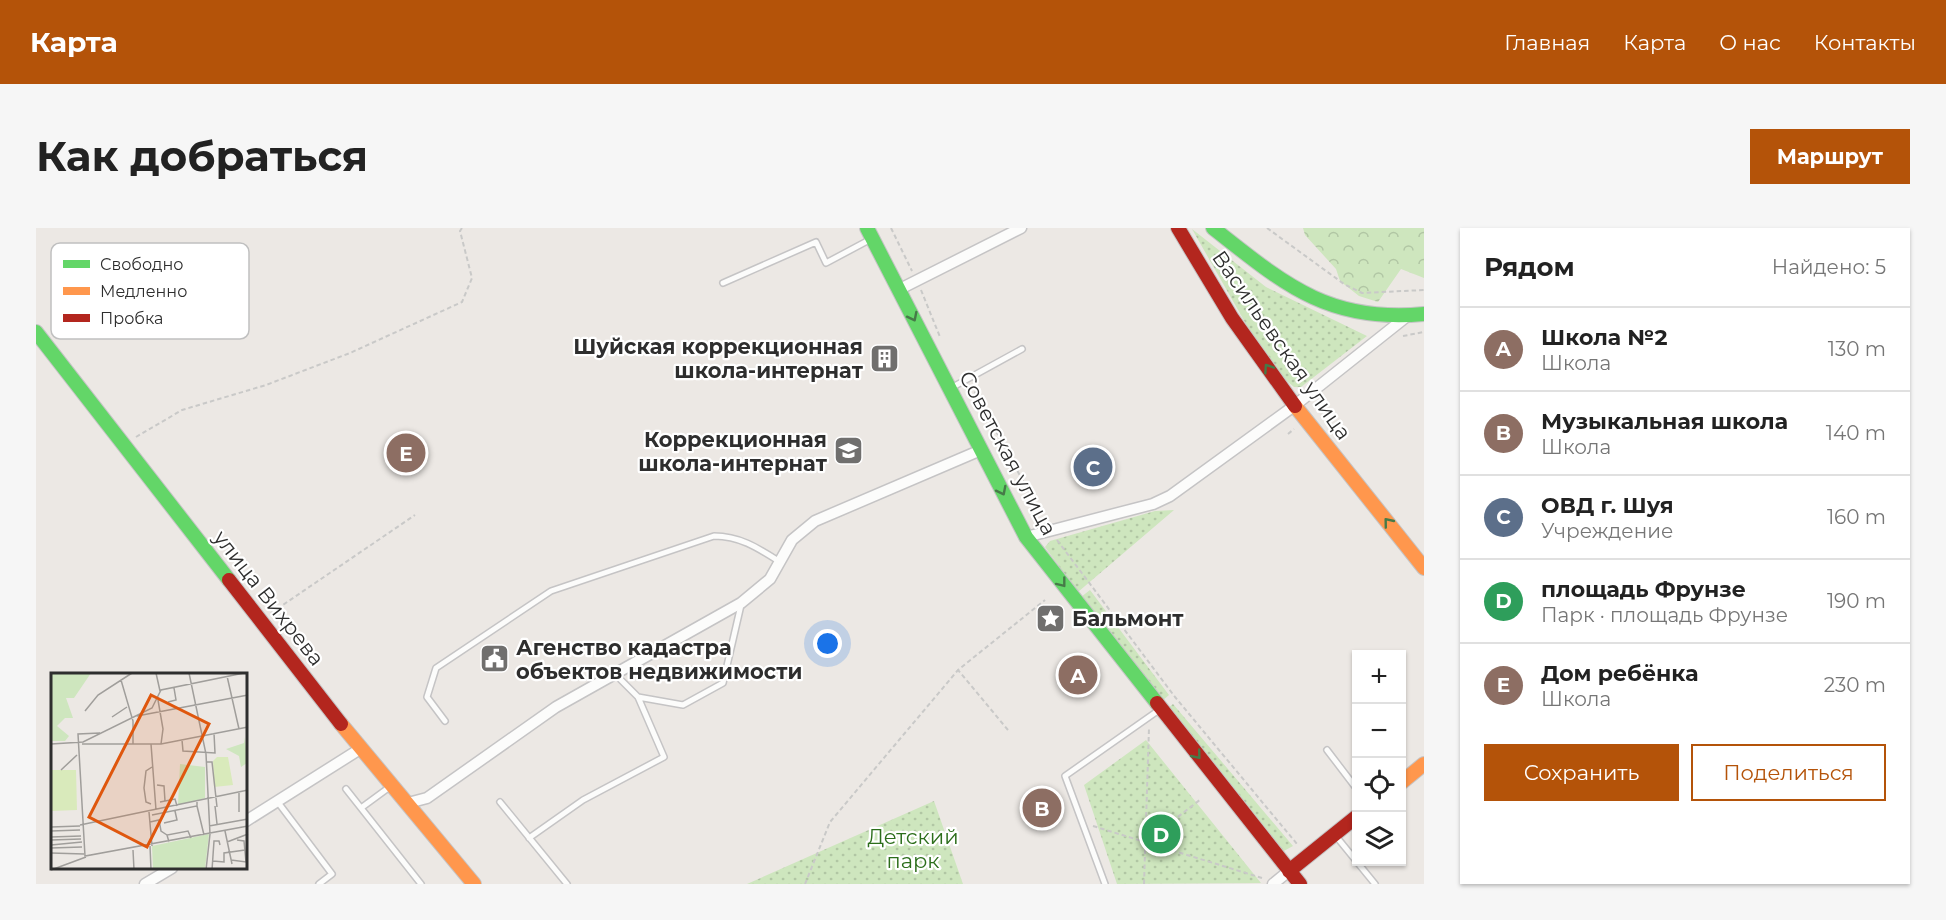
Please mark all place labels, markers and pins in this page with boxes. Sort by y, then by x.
place label: Шуйская коррекционная школа-интернат [573,334,864,383]
building icon: Шуйская коррекционная школа-интернат [868,342,900,374]
place label: Коррекционная школа-интернат [638,427,828,476]
pin: E [386,430,425,476]
school or university icon: Коррекционная школа-интернат [832,435,864,467]
pin: C [1074,444,1112,490]
place icon: Бальмонт [1035,602,1067,634]
place label: Бальмонт [1072,606,1184,631]
place label: Агенство кадастра объектов недвижимости [516,635,802,684]
public building icon: Агенство кадастра объектов недвижимости [479,643,511,675]
pin: A [1058,652,1098,698]
pin: B [1022,786,1062,830]
pin: D [1142,812,1180,856]

